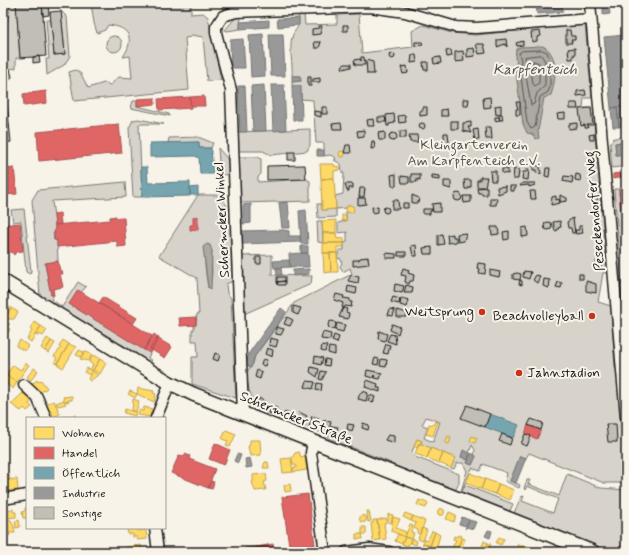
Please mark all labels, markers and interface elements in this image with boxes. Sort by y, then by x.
water label: Karpfenteich [493,60,577,80]
park label: Kleingartenverein Am Karpfenteich e.V. [408,136,540,170]
street label: Peseckendorfer Weg [581,150,611,272]
street label: Schermcker Winkel [210,162,234,278]
place label: Weitsprung [405,303,474,322]
marker: Weitsprung [477,307,487,317]
place label: Beachvolleyball [493,307,584,325]
marker: Beachvolleyball [587,311,597,321]
place label: Jahnstadion [527,364,600,382]
marker: Jahnstadion [514,368,524,378]
street label: Schermcker Straße [237,387,355,449]
legend [26,417,166,529]
text: Wohnen [62,426,105,442]
text: Handel [62,446,97,462]
text: Öffentlich [62,466,121,482]
text: Industrie [62,486,106,502]
text: Sonstige [62,506,102,522]

